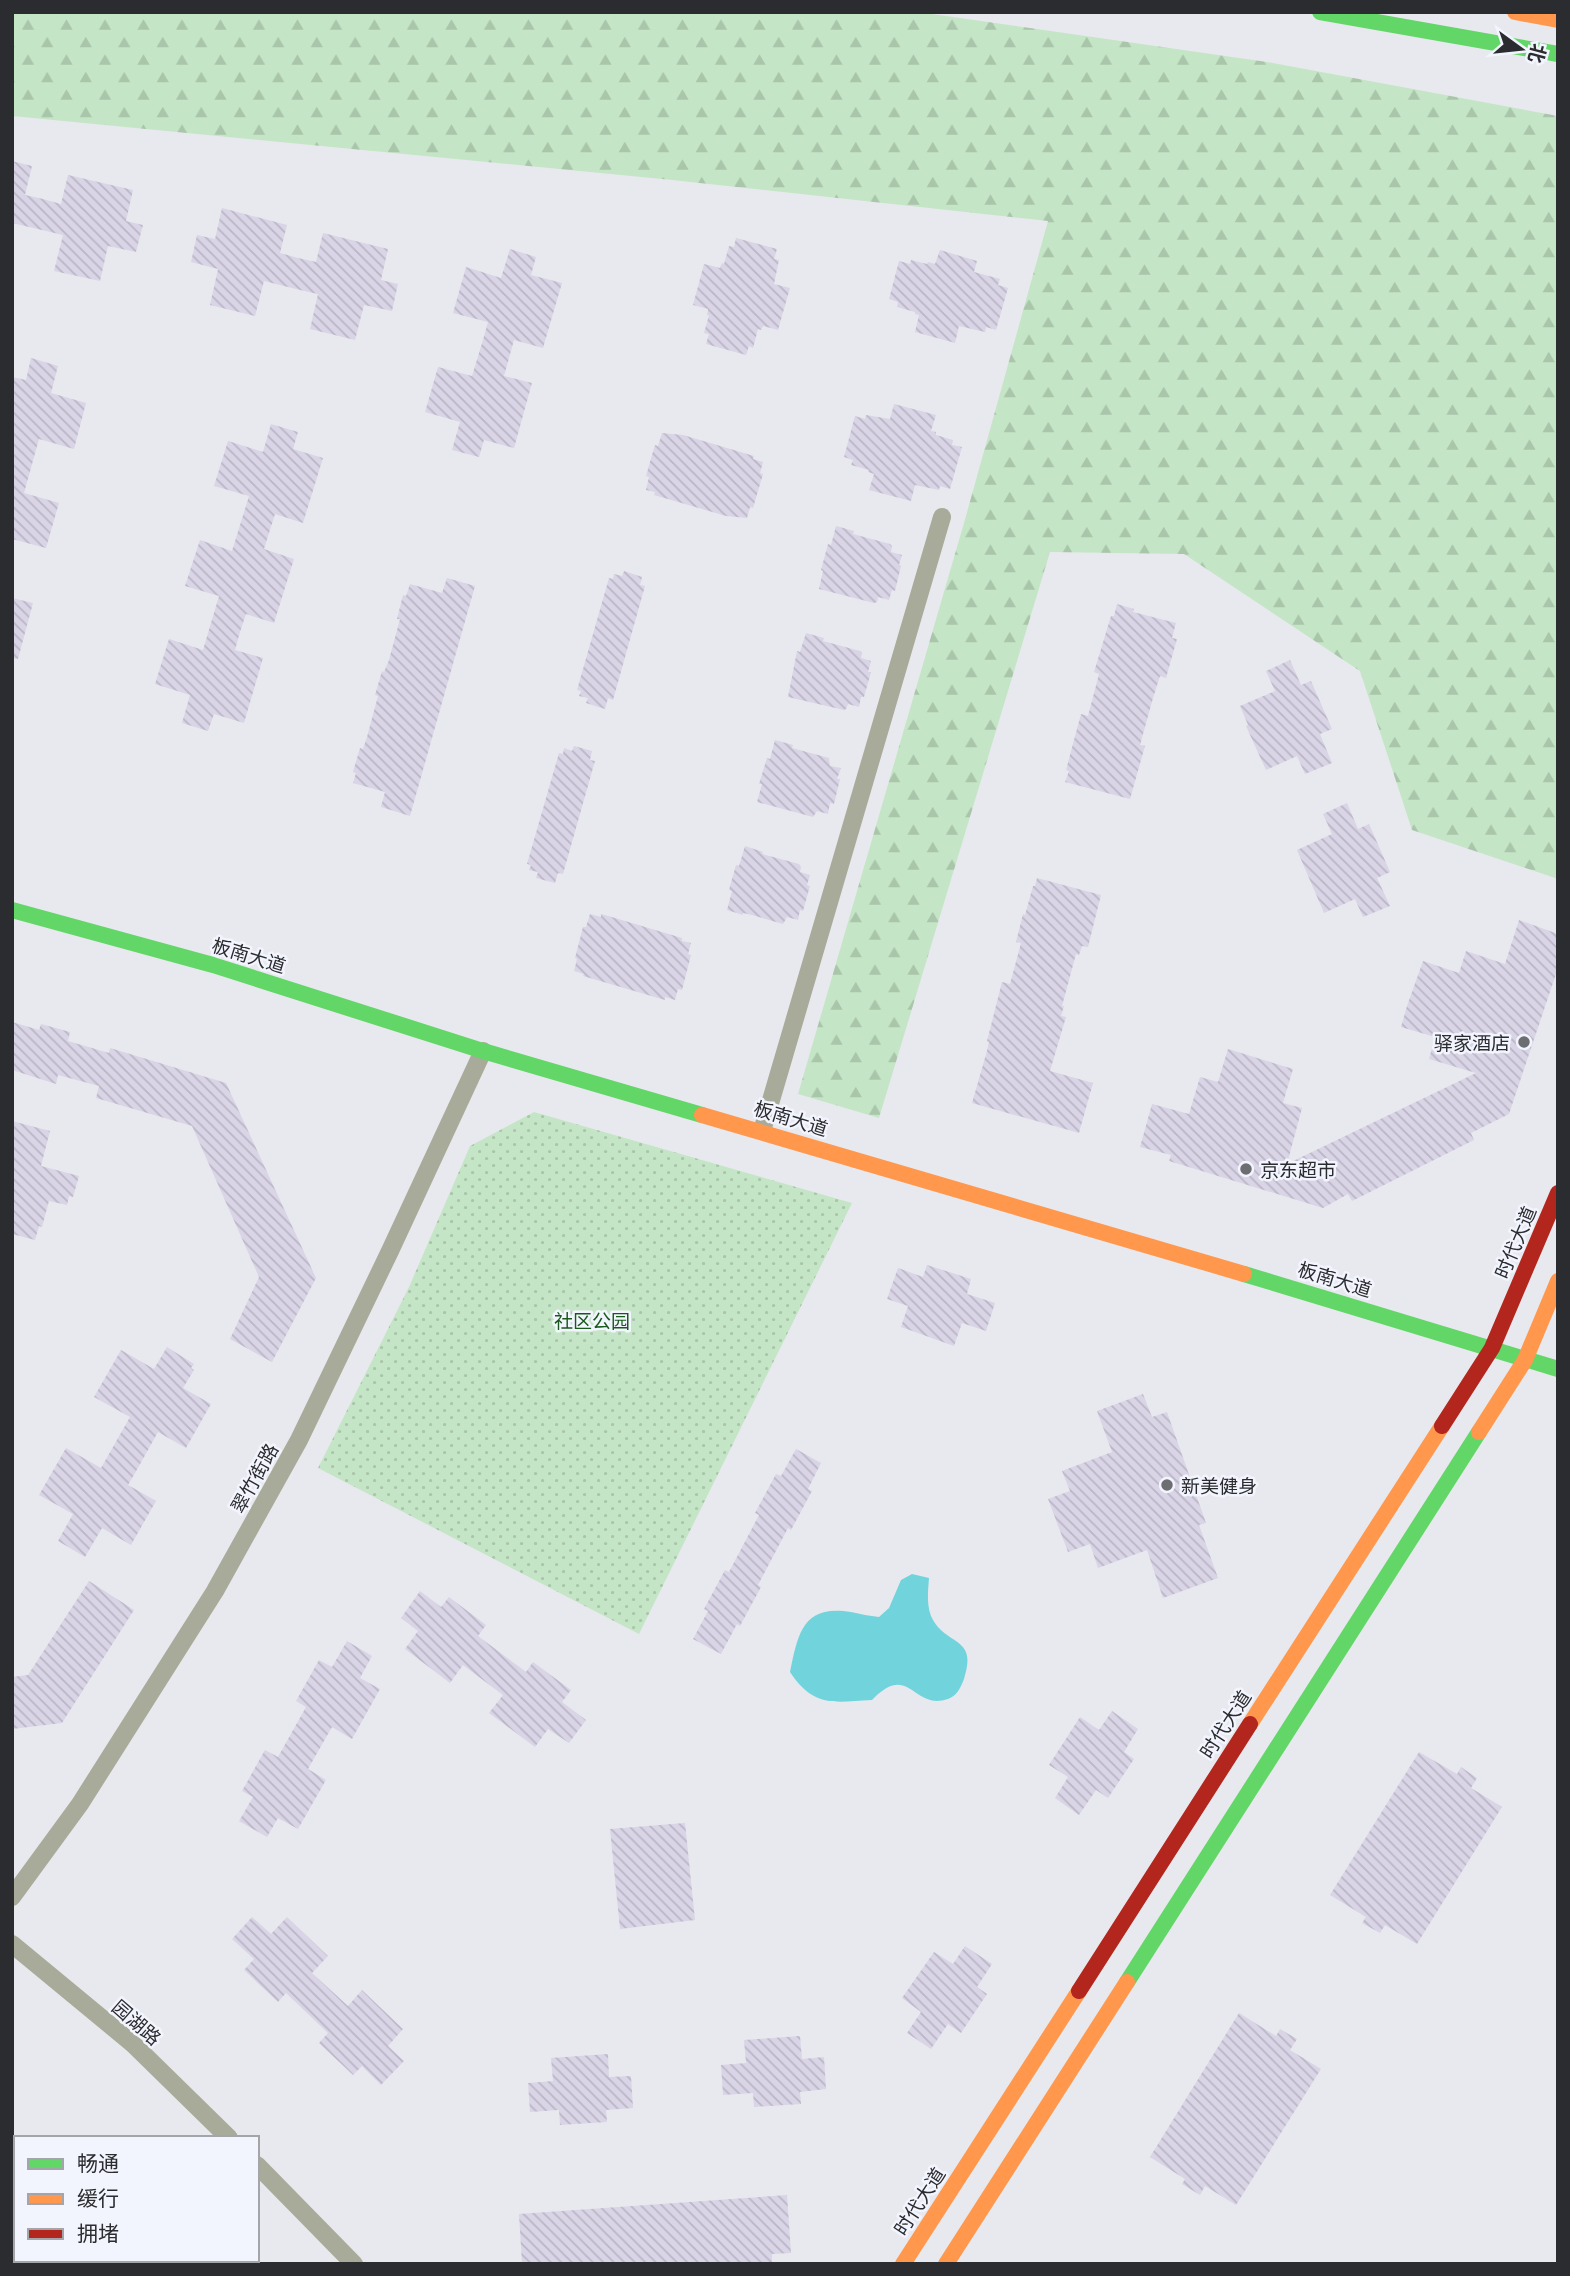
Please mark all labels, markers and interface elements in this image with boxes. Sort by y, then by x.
north arrow [1486,14,1556,84]
text: 北 [1521,41,1554,66]
street label: 板南大道 [208,930,290,980]
place label: 驿家酒店 [1434,1028,1510,1057]
marker: 驿家酒店 [1516,1034,1532,1050]
street label: 板南大道 [750,1093,832,1143]
place label: 京东超市 [1260,1155,1336,1184]
marker: 京东超市 [1238,1161,1254,1177]
street label: 时代大道 [1487,1201,1543,1283]
street label: 板南大道 [1294,1254,1376,1304]
park label: 社区公园 [554,1306,630,1335]
street label: 翠竹街路 [223,1438,285,1518]
place label: 新美健身 [1181,1471,1257,1500]
marker: 新美健身 [1159,1477,1175,1493]
street label: 时代大道 [1192,1684,1258,1764]
street label: 园湖路 [106,1992,168,2052]
legend [14,2136,259,2262]
text: 畅通 [77,2147,119,2179]
street label: 时代大道 [886,2161,952,2241]
text: 缓行 [77,2182,119,2214]
text: 拥堵 [77,2217,119,2249]

